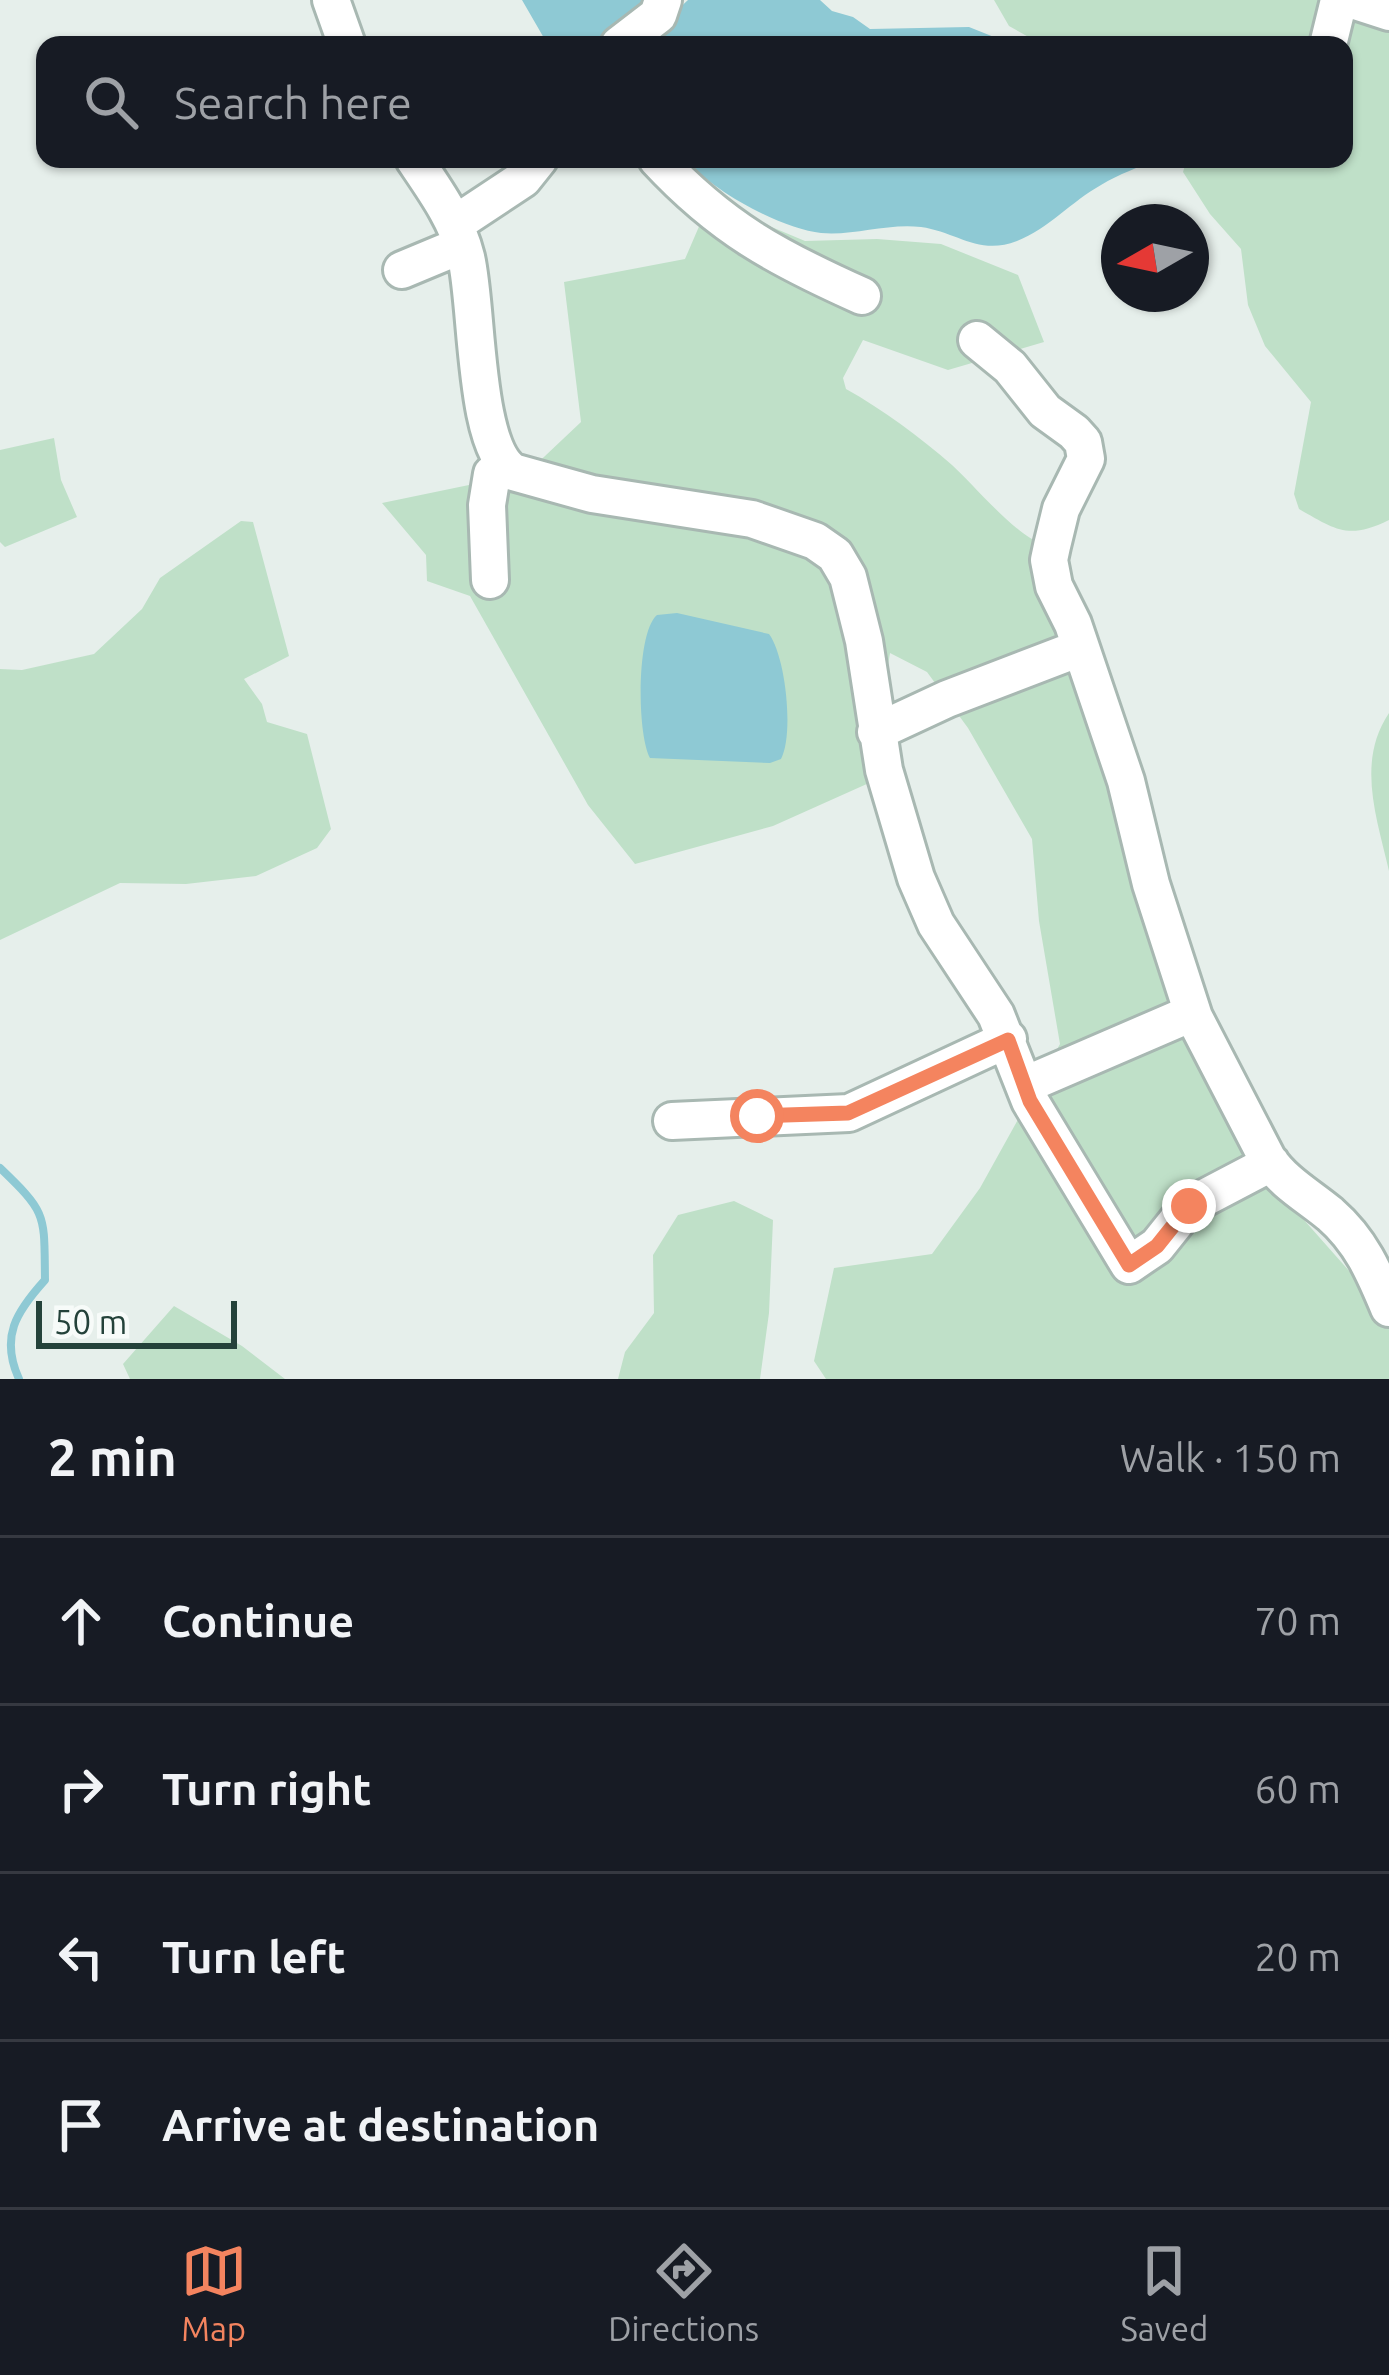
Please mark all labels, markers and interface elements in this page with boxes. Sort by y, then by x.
search box [36,36,1353,168]
icon: search [78,69,144,135]
text: Search here [174,77,412,128]
north arrow [1101,204,1209,312]
route start [730,1089,784,1143]
route end [1162,1179,1216,1233]
scale bar [36,1295,237,1348]
text: 50 m [54,1303,127,1340]
text: 2 min [48,1428,177,1486]
text: Walk · 150 m [1120,1436,1341,1479]
icon: ahead [48,1588,114,1654]
text: Continue [162,1595,354,1646]
text: 70 m [1254,1599,1341,1642]
icon: right [48,1756,114,1822]
text: Turn right [162,1763,371,1814]
text: 60 m [1254,1767,1341,1810]
icon: left [48,1924,114,1990]
text: Turn left [162,1931,346,1982]
text: 20 m [1254,1935,1341,1978]
icon: arrive [48,2092,114,2158]
text: Arrive at destination [162,2099,599,2150]
tab: Map [181,2238,247,2347]
tab: Directions [608,2238,759,2347]
tab: Saved [1120,2238,1208,2347]

